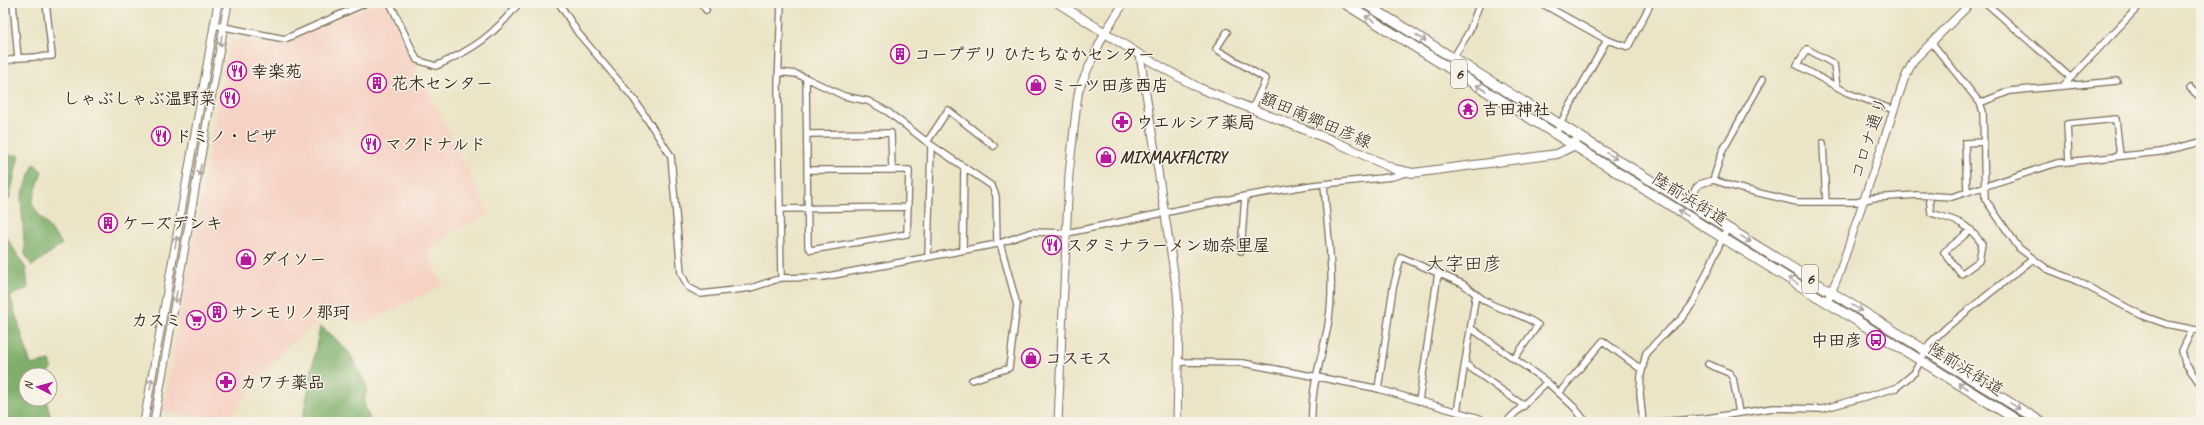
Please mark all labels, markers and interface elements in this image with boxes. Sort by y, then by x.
one-way arrow [1364,15,1376,23]
one-way arrow [217,34,225,47]
one-way arrow [1415,35,1427,43]
building icon: コープデリ ひたちなかセンター [889,43,911,65]
place label: コープデリ ひたちなかセンター [914,44,1155,65]
restaurant icon: 幸楽苑 [226,60,248,82]
road number: 6 [1451,60,1467,88]
place label: 幸楽苑 [251,61,302,82]
building icon: 花木センター [366,72,388,94]
place label: 花木センター [391,73,493,94]
shop icon: ミーツ田彦西店 [1025,74,1047,96]
place label: ミーツ田彦西店 [1050,75,1169,96]
one-way arrow [1475,83,1487,91]
restaurant icon: しゃぶしゃぶ温野菜 [219,87,241,109]
street label: 額田南郷田彦線 [1257,87,1375,153]
place label: しゃぶしゃぶ温野菜 [63,88,216,109]
street label: コロナ通り [1846,94,1892,182]
temple icon: 吉田神社 [1457,98,1479,120]
place label: 吉田神社 [1482,99,1550,120]
pharmacy icon: ウエルシア薬局 [1111,111,1133,133]
place label: ウエルシア薬局 [1136,112,1255,133]
restaurant icon: ドミノ・ピザ [150,125,172,147]
place label: ドミノ・ピザ [175,126,277,147]
restaurant icon: マクドナルド [360,133,382,155]
place label: マクドナルド [385,134,486,155]
shop icon: MIXMAXFACTRY [1095,146,1117,168]
place label: MIXMAXFACTRY [1120,147,1229,168]
one-way arrow [1606,153,1618,161]
one-way arrow [196,163,204,176]
street label: 陸前浜街道 [1648,168,1732,230]
one-way arrow [1677,209,1688,217]
building icon: ケーズデンキ [97,212,119,234]
place label: ケーズデンキ [122,213,223,234]
restaurant icon: スタミナラーメン珈奈里屋 [1041,234,1063,256]
place label: スタミナラーメン珈奈里屋 [1066,235,1270,256]
one-way arrow [172,236,180,249]
one-way arrow [1740,236,1752,244]
shop icon: ダイソー [235,248,257,270]
place label: ダイソー [260,249,326,270]
district label: 大字田彦 [1426,252,1502,276]
road number: 6 [1802,265,1818,293]
one-way arrow [1787,277,1799,285]
one-way arrow [172,291,180,304]
building icon: サンモリノ那珂 [206,301,228,323]
place label: サンモリノ那珂 [231,302,350,323]
one-way arrow [1851,304,1862,312]
supermarket icon: カスミ [185,309,207,331]
place label: カスミ [131,310,182,331]
bus stop icon: 中田彦 [1865,329,1887,351]
place label: 中田彦 [1811,330,1862,351]
street label: 陸前浜街道 [1924,338,2008,400]
shop icon: コスモス [1020,347,1042,369]
place label: コスモス [1045,348,1112,369]
north arrow [18,367,58,407]
pharmacy icon: カワチ薬品 [215,371,237,393]
place label: カワチ薬品 [240,372,325,393]
one-way arrow [147,377,155,390]
text: N [21,380,36,390]
one-way arrow [1957,382,1969,390]
one-way arrow [2009,402,2021,410]

